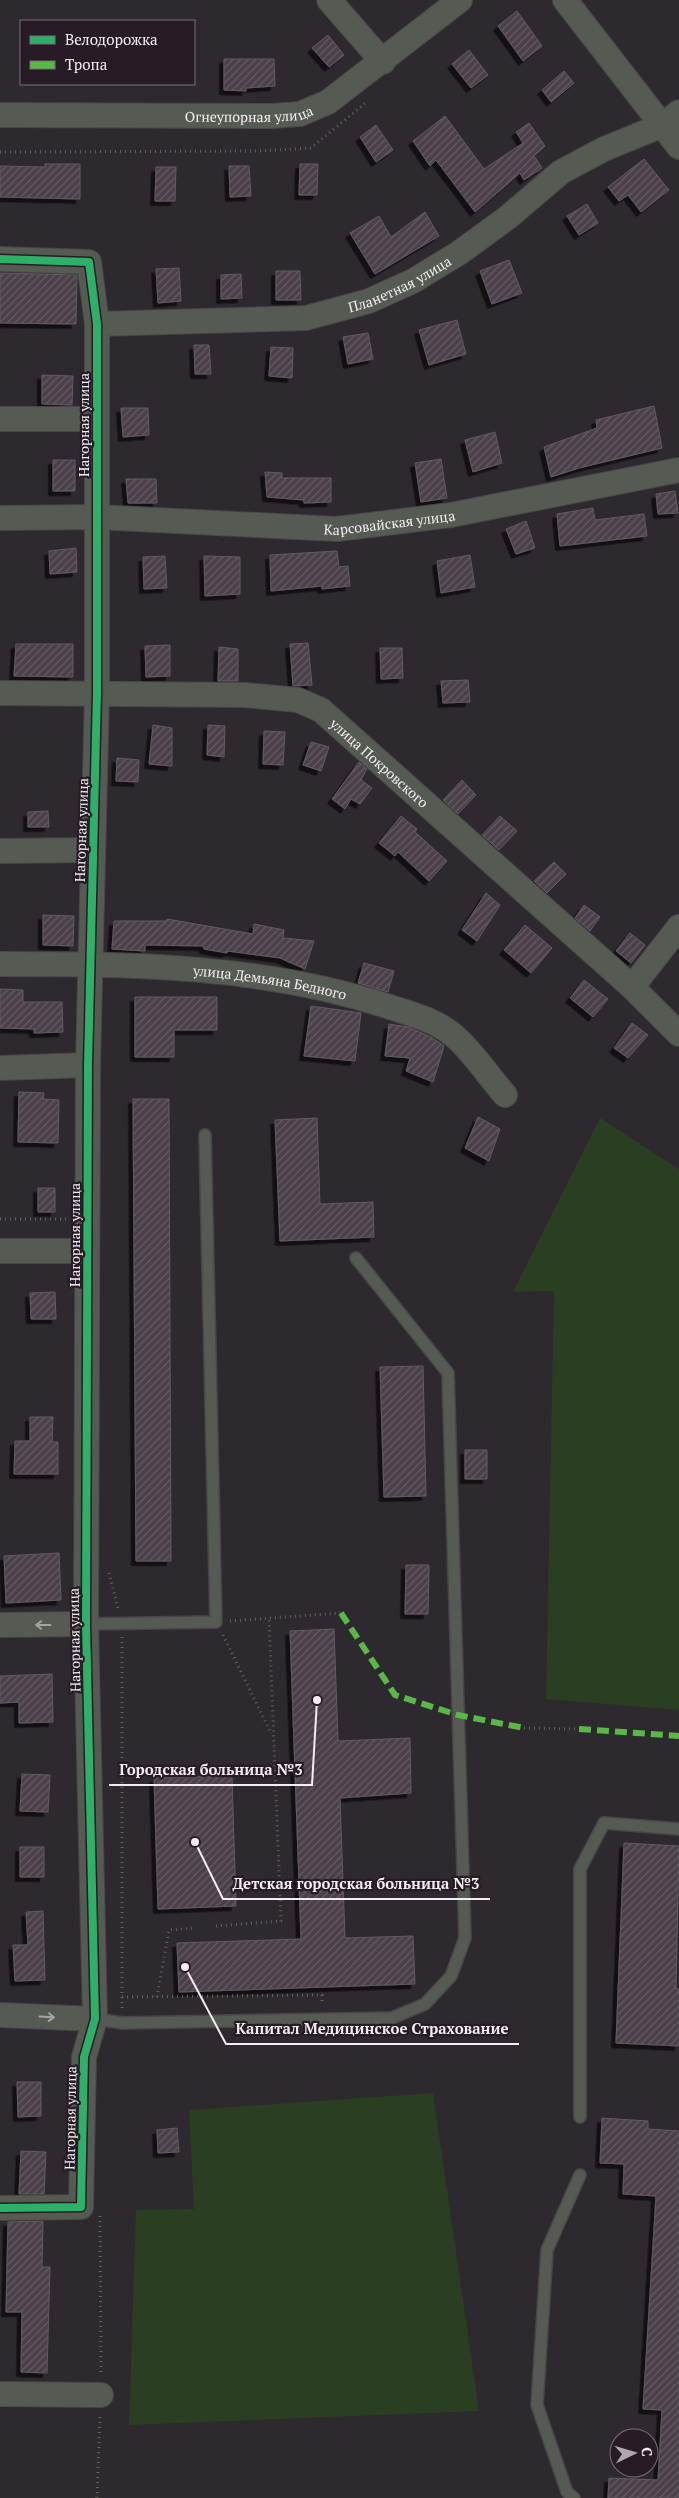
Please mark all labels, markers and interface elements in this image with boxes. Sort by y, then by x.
legend [20,20,195,85]
text: Велодорожка [65,29,158,49]
text: Тропа [65,54,108,74]
street label: Огнеупорная улица [185,100,316,126]
street label: Планетная улица [346,251,454,316]
street label: Нагорная улица [74,373,93,477]
street label: Карсовайская улица [323,505,457,539]
street label: улица Покровского [326,713,433,811]
street label: Нагорная улица [70,778,92,882]
street label: улица Демьяна Бедного [191,960,349,1003]
street label: Нагорная улица [65,1183,84,1287]
street label: Нагорная улица [64,1588,84,1692]
one-way arrow [35,1620,51,1629]
callout: Городская больница №3 [109,1755,312,1785]
text: Городская больница №3 [119,1759,303,1779]
callout: Детская городская больница №3 [223,1869,490,1899]
text: Детская городская больница №3 [233,1873,479,1893]
one-way arrow [39,2012,55,2021]
callout: Капитал Медицинское Страхование [226,2014,519,2044]
text: Капитал Медицинское Страхование [235,2018,509,2038]
street label: Нагорная улица [60,2066,80,2170]
north arrow [609,2428,659,2478]
text: С [638,2446,657,2457]

